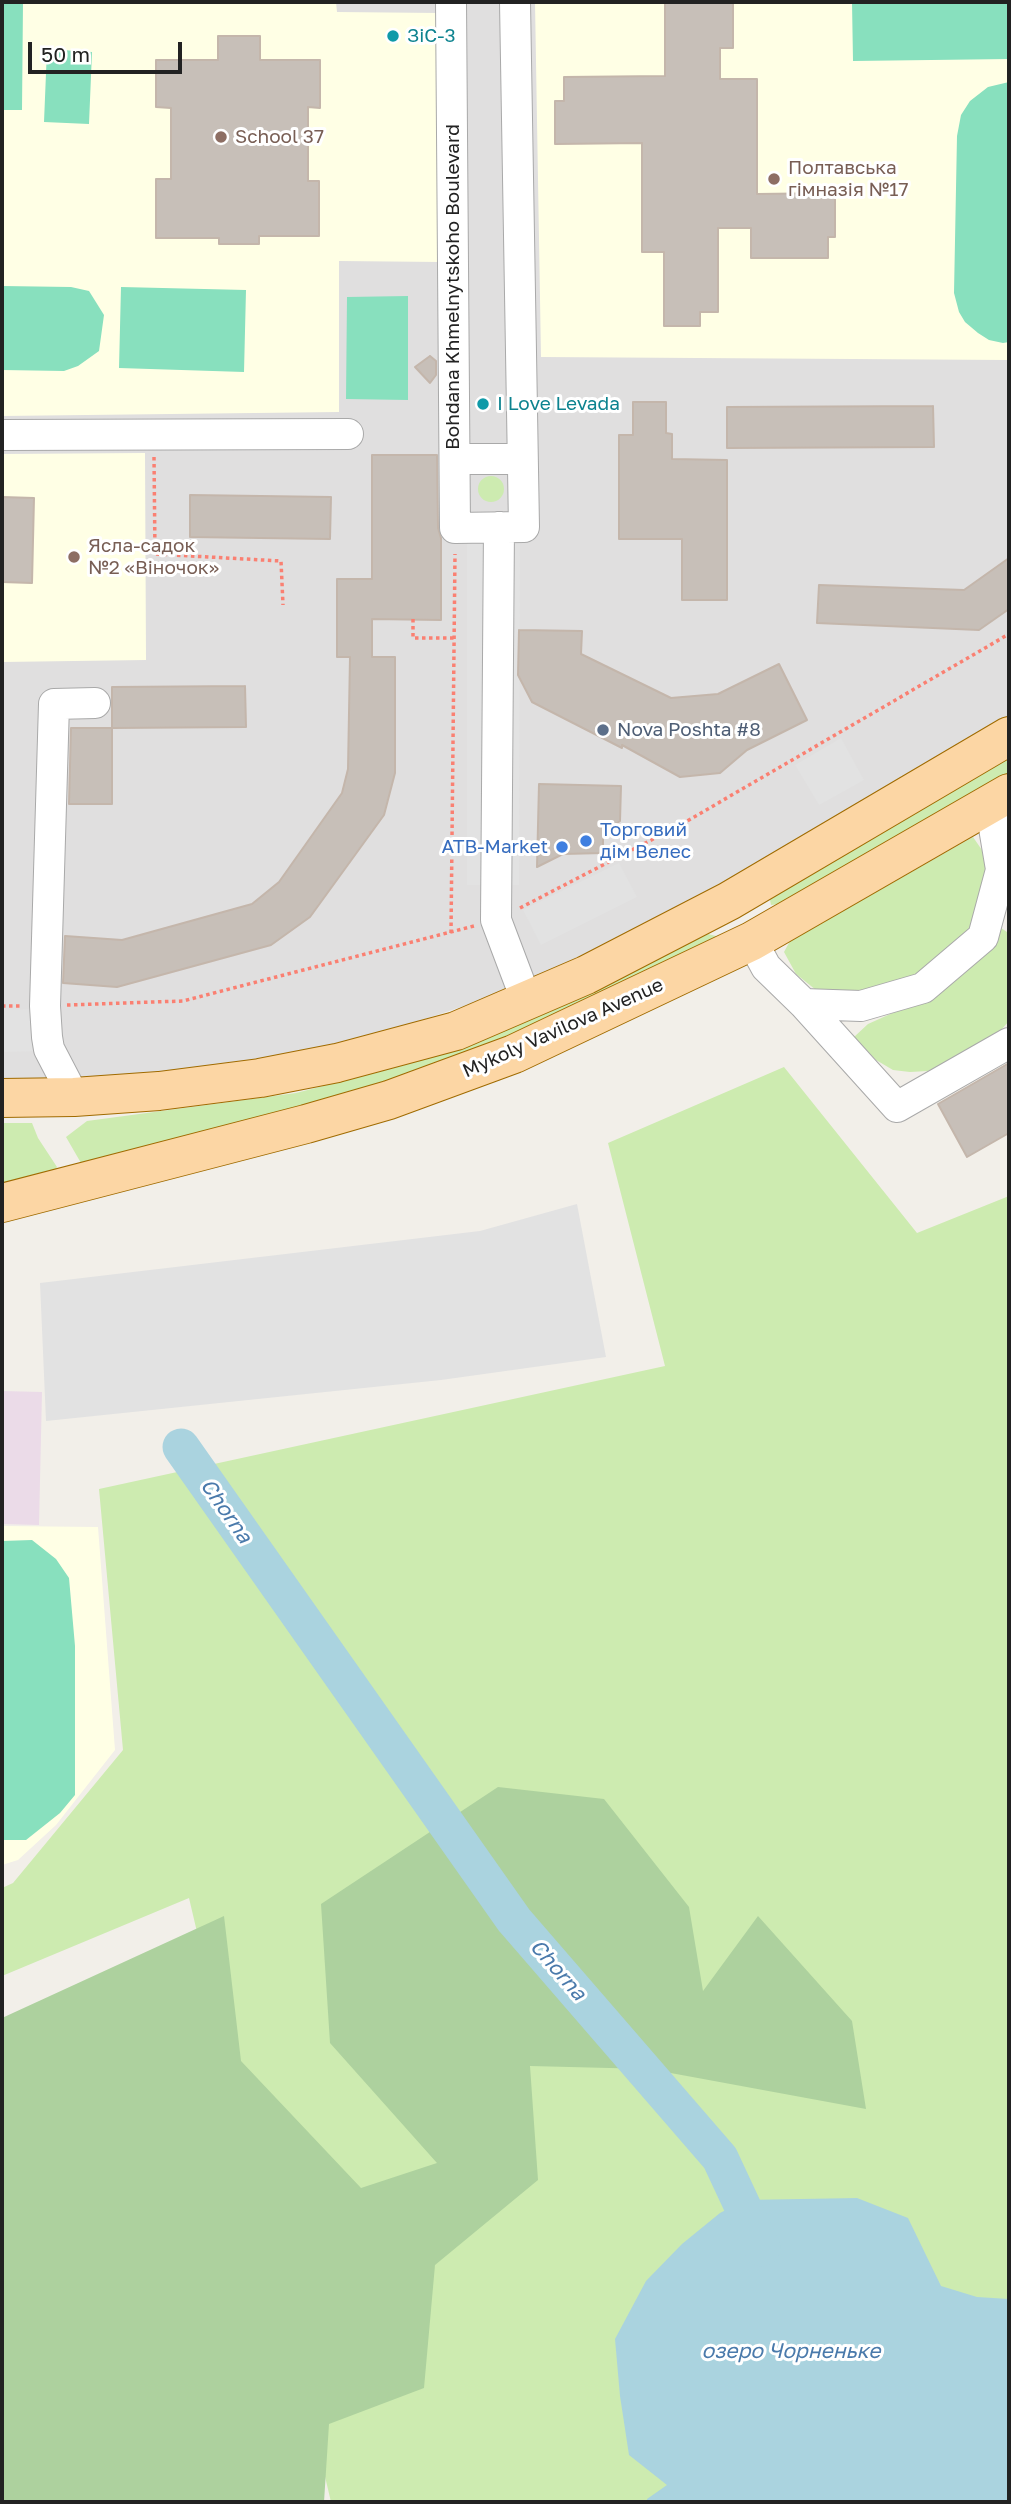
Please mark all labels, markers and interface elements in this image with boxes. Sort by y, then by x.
place label: ЗіС-3 [407,25,456,47]
scale bar [32,28,186,72]
marker: ЗіС-3 [385,28,401,44]
text: 50 m [41,41,90,67]
street label: Bohdana Khmelnytskoho Boulevard [442,124,464,450]
place label: School 37 [235,126,324,148]
marker: School 37 [213,129,229,145]
place label: Полтавська гімназія №17 [788,157,909,201]
marker: Полтавська гімназія №17 [766,171,782,187]
place label: I Love Levada [497,393,620,415]
marker: I Love Levada [475,396,491,412]
place label: Ясла-садок №2 «Віночок» [88,535,219,579]
marker: Ясла-садок №2 «Віночок» [66,549,82,565]
place label: Nova Poshta #8 [617,719,761,741]
marker: Nova Poshta #8 [595,722,611,738]
place label: Торговий дім Велес [600,819,691,863]
marker: Торговий дім Велес [578,833,594,849]
place label: ATB-Market [442,836,548,858]
marker: ATB-Market [554,839,570,855]
street label: Mykoly Vavilova Avenue [459,973,667,1083]
water label: Chorna [195,1474,257,1548]
water label: Chorna [525,1934,591,2006]
water label: озеро Чорненьке [702,2338,880,2364]

